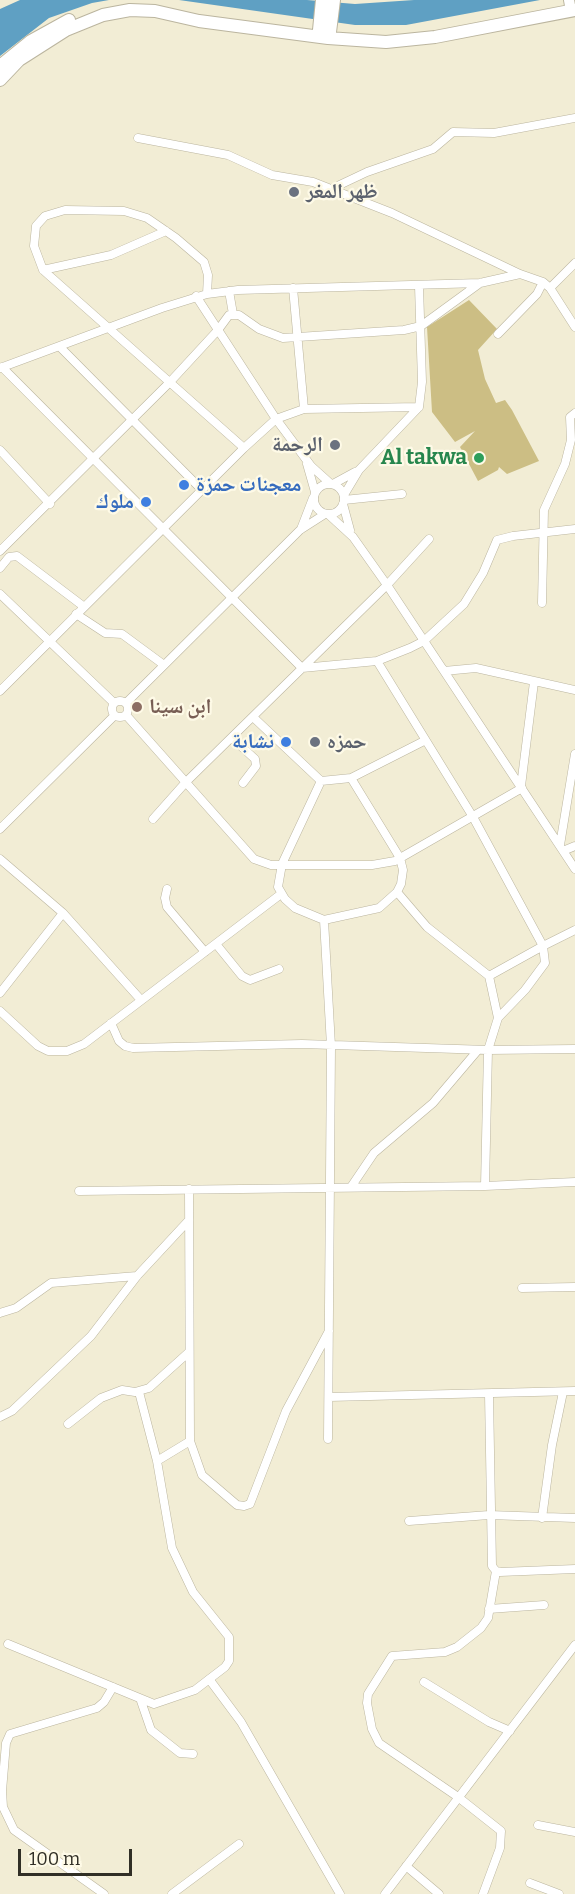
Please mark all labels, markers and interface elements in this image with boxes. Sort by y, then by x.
place label: ظهر المغر [306,179,378,205]
marker: ظهر المغر [287,185,301,199]
place label: الرحمة [272,432,323,458]
marker: الرحمة [328,438,342,452]
place label: Al takwa [381,445,467,471]
marker: Al takwa [472,451,486,465]
place label: معجنات حمزة [196,472,302,498]
marker: معجنات حمزة [177,478,191,492]
place label: ملوك [96,489,134,515]
marker: ملوك [139,495,153,509]
place label: ابن سينا [149,694,212,720]
marker: ابن سينا [130,700,144,714]
place label: نشابة [232,729,274,755]
place label: حمزه [327,729,367,755]
marker: نشابة [279,735,293,749]
marker: حمزه [308,735,322,749]
scale bar [21,1837,135,1875]
text: 100 m [29,1848,80,1870]

